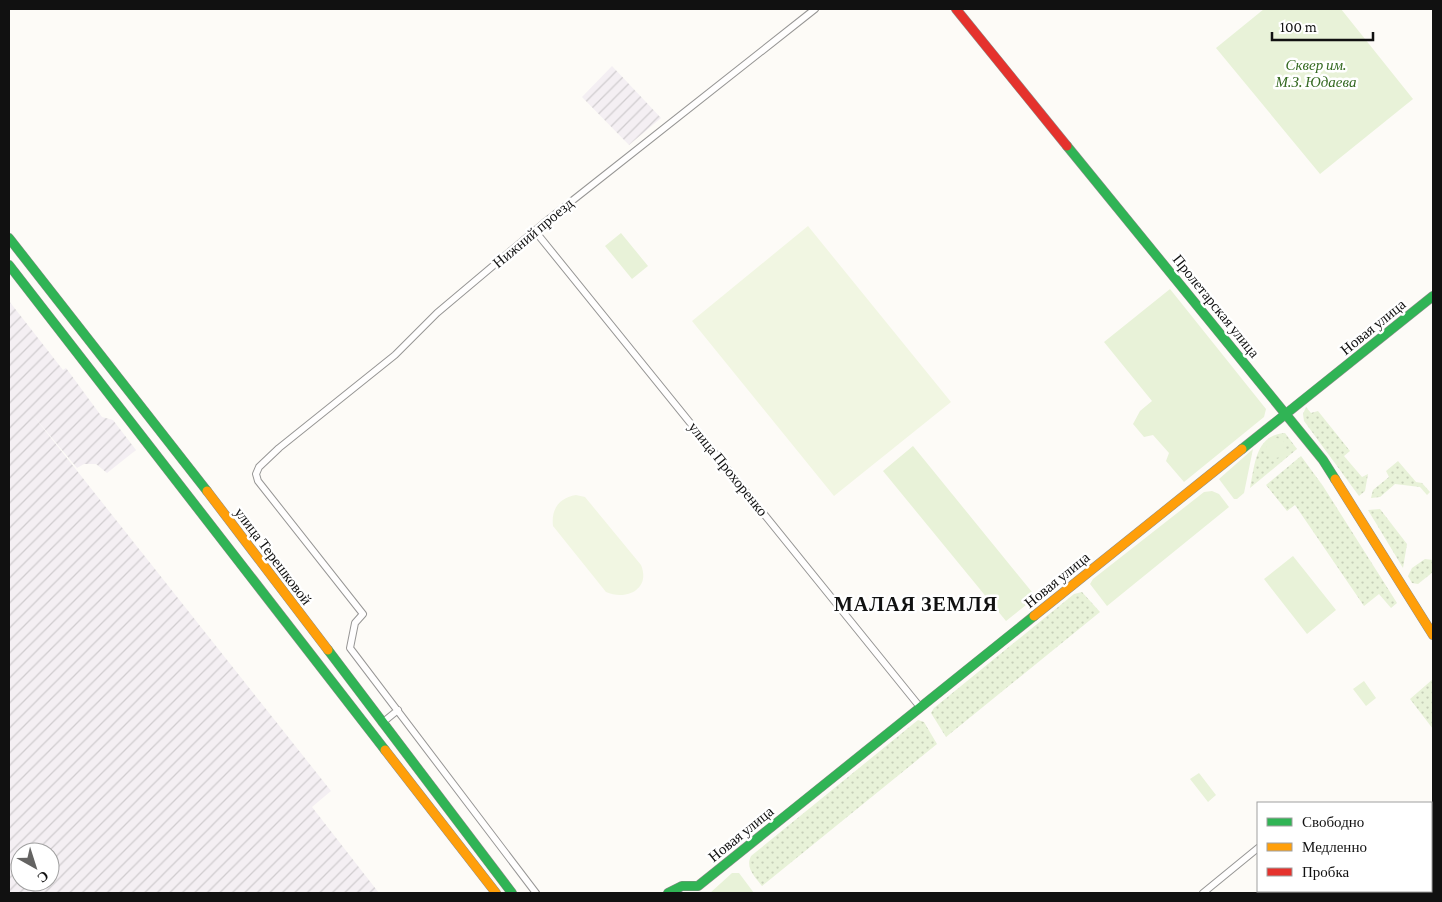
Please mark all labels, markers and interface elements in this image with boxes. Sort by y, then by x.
scale bar [1272,10,1373,42]
text: 100 m [1280,19,1317,35]
park label: Сквер им. М.З. Юдаева [1275,57,1356,90]
street label: Нижний проезд [490,195,577,271]
street label: Пролетарская улица [1170,251,1263,361]
street label: Новая улица [1337,296,1409,358]
street label: улица Прохоренко [685,419,771,519]
street label: улица Терешковой [231,504,315,608]
street label: Новая улица [1021,549,1093,611]
district label: МАЛАЯ ЗЕМЛЯ [834,593,998,615]
legend [1257,802,1432,892]
street label: Новая улица [705,803,777,865]
text: Свободно [1302,814,1364,830]
text: Медленно [1302,839,1367,855]
north arrow [10,842,60,892]
text: Пробка [1302,864,1350,880]
text: С [34,868,52,887]

